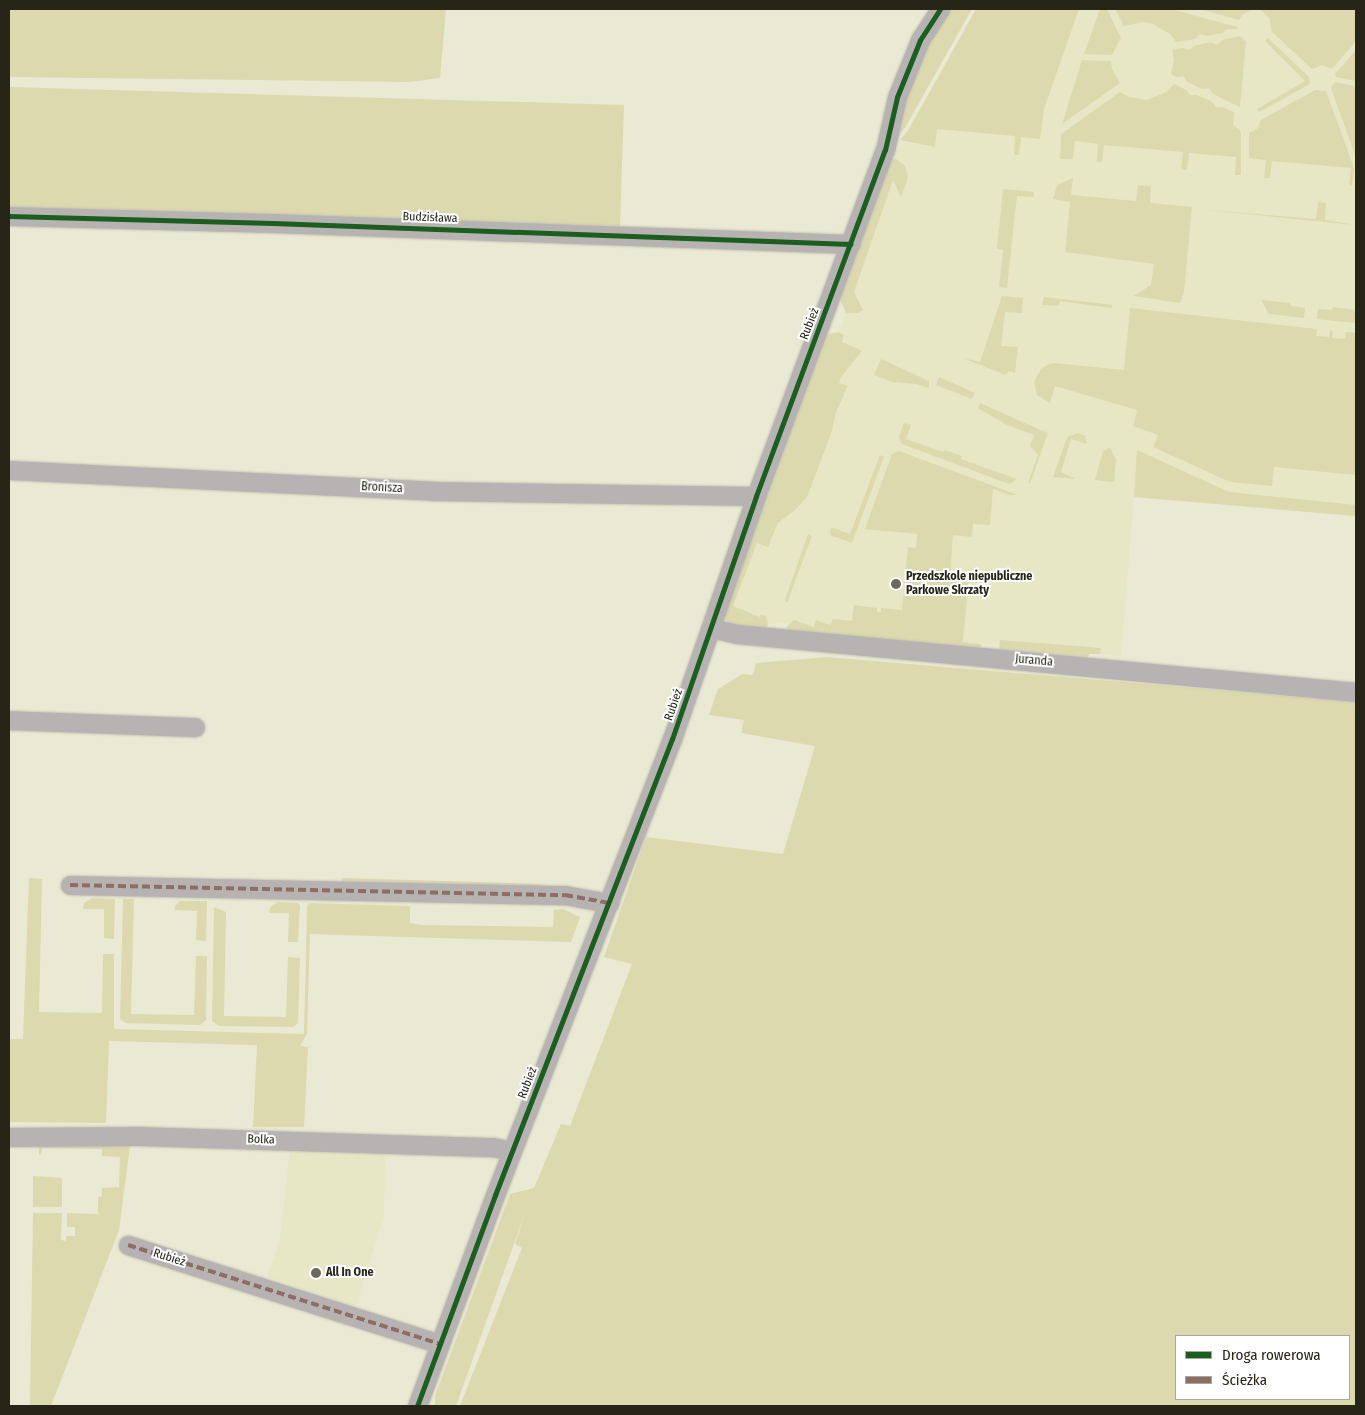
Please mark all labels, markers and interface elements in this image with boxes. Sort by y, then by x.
street label: Budzisława [402,210,458,226]
street label: Rubież [797,306,823,342]
street label: Bronisza [361,480,403,496]
place label: Przedszkole niepubliczne Parkowe Skrzaty [906,570,1032,598]
marker: Przedszkole niepubliczne Parkowe Skrzaty [890,578,902,590]
street label: Juranda [1015,652,1053,670]
street label: Rubież [662,687,686,723]
street label: Rubież [515,1065,541,1101]
street label: Bolka [247,1132,275,1148]
street label: Rubież [151,1246,187,1270]
place label: All In One [326,1266,374,1280]
marker: All In One [310,1267,322,1279]
legend [1175,1335,1350,1400]
text: Droga rowerowa [1222,1346,1321,1364]
text: Ścieżka [1222,1371,1267,1389]

